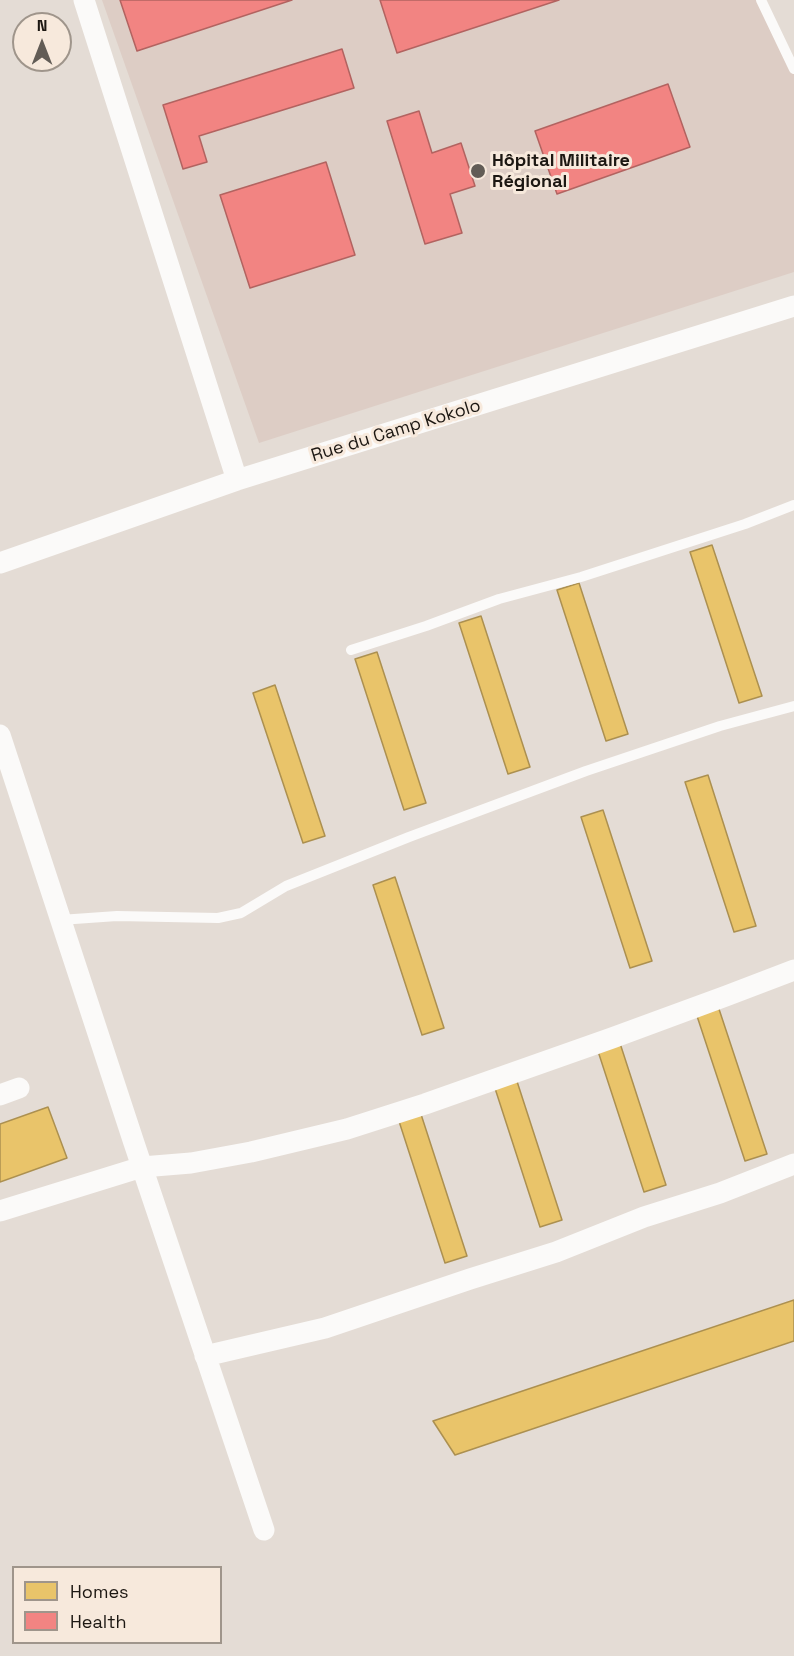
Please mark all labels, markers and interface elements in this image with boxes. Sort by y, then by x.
north arrow [12,12,72,72]
text: N [37,15,47,36]
place label: Hôpital Militaire Régional [492,150,630,192]
marker: Hôpital Militaire Régional [469,162,487,180]
street label: Rue du Camp Kokolo [309,395,483,467]
legend [12,1566,222,1644]
text: Homes [70,1580,129,1603]
text: Health [70,1610,127,1633]

